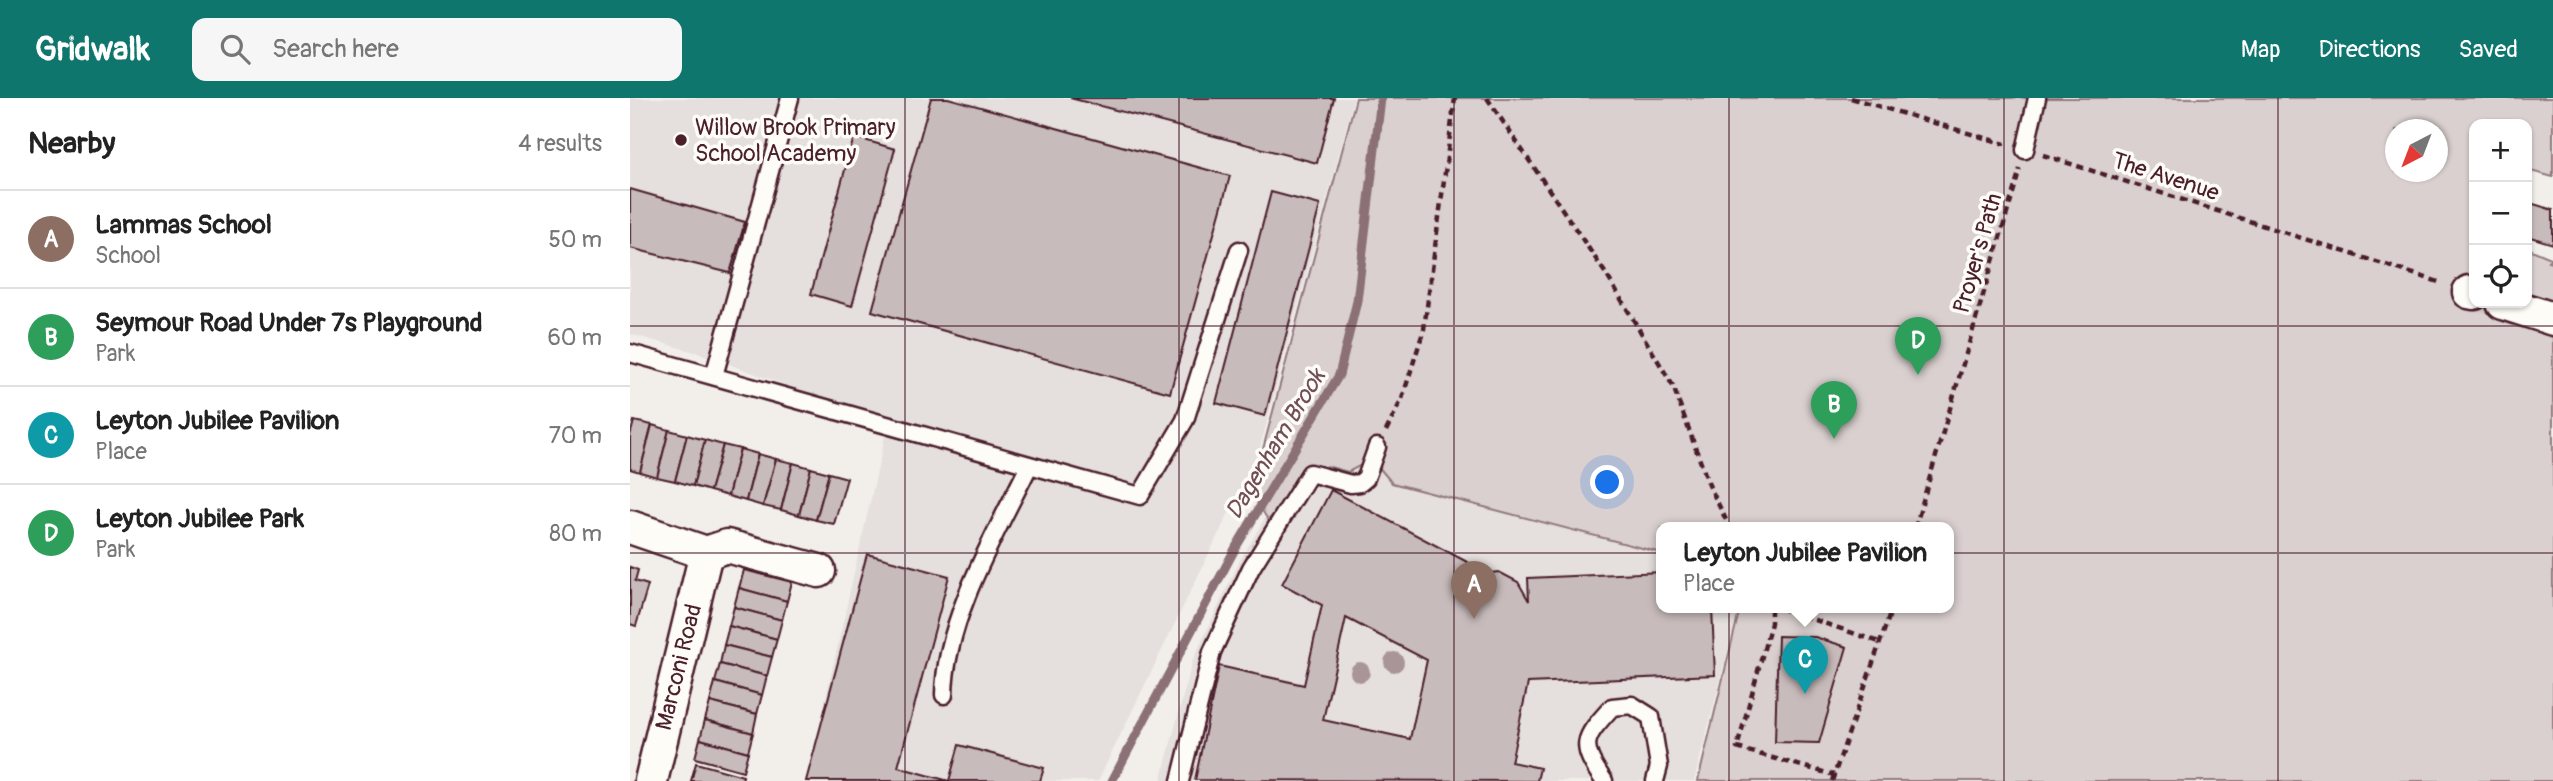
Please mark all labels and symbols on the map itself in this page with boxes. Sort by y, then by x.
place label: Willow Brook Primary School Academy [695,113,896,168]
north arrow [2385,119,2448,182]
marker: Willow Brook Primary School Academy [673,132,689,148]
street label: The Avenue [2109,146,2224,208]
street label: Proyer's Path [1947,190,2008,316]
pin: D [1895,317,1941,375]
water label: Dagenham Brook [1219,362,1333,524]
pin: B [1811,381,1857,439]
your location [1590,465,1624,499]
pin: A [1451,561,1497,619]
street label: Marconi Road [649,601,708,733]
pin: C [1782,636,1828,694]

